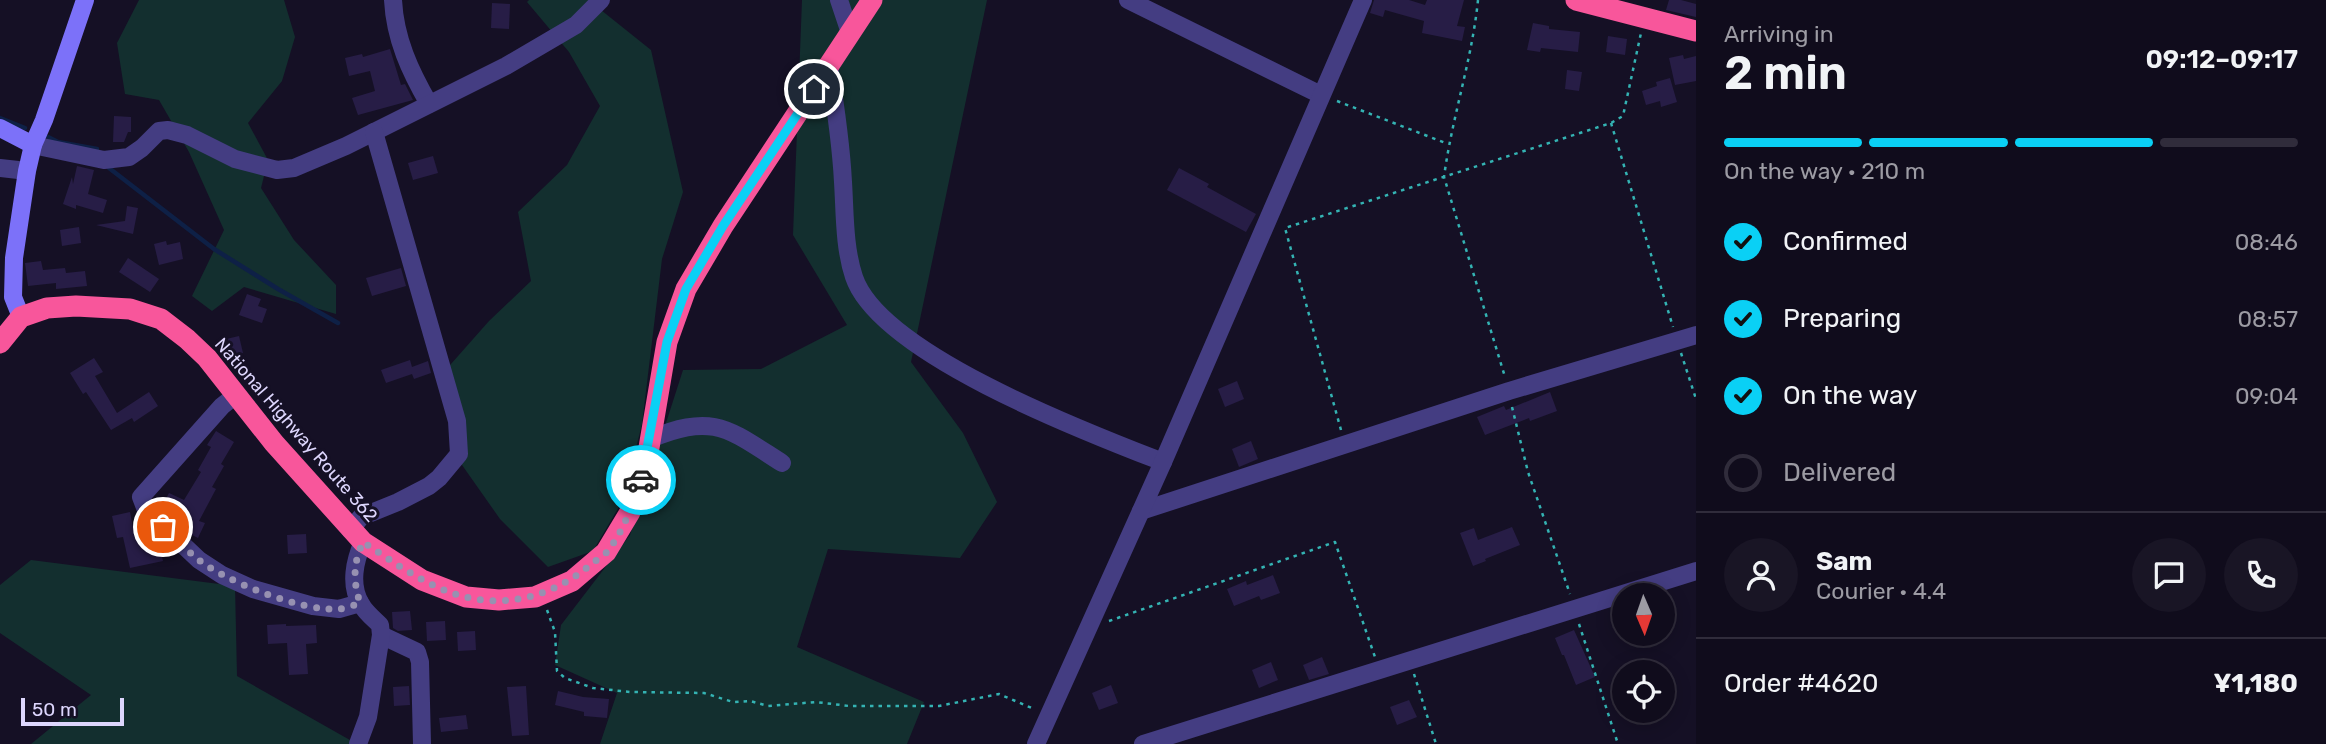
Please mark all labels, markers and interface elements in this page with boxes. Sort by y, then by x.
text: Arriving in [1724,20,1834,48]
text: 09:12–09:17 [2146,44,2298,75]
text: 2 min [1724,46,1847,101]
pin [784,59,844,119]
icon: home [795,70,833,108]
text: On the way · 210 m [1724,157,1925,185]
icon: check [1724,223,1762,261]
text: Confirmed [1783,226,1908,257]
text: 08:46 [2235,228,2298,256]
icon: check [1724,300,1762,338]
text: Preparing [1783,303,1901,334]
text: 08:57 [2237,305,2298,333]
street label: National Highway Route 362 [210,333,382,527]
icon: check [1724,377,1762,415]
text: On the way [1783,380,1917,411]
text: 09:04 [2235,382,2298,410]
courier [606,445,676,515]
text: Delivered [1783,457,1896,488]
icon: car [622,461,660,499]
pin [133,497,193,557]
icon: bag [144,508,182,546]
button: person [1724,538,1798,612]
button: chat [2132,538,2206,612]
button: phone [2224,538,2298,612]
text: Sam [1816,546,1872,577]
text: Courier · 4.4 [1816,577,1946,605]
north arrow [1612,583,1675,646]
map controls [1612,583,1675,723]
button: locate [1612,660,1675,723]
text: Order #4620 [1724,668,1879,699]
text: ¥1,180 [2213,668,2298,699]
scale bar [21,695,124,727]
text: 50 m [32,698,77,721]

